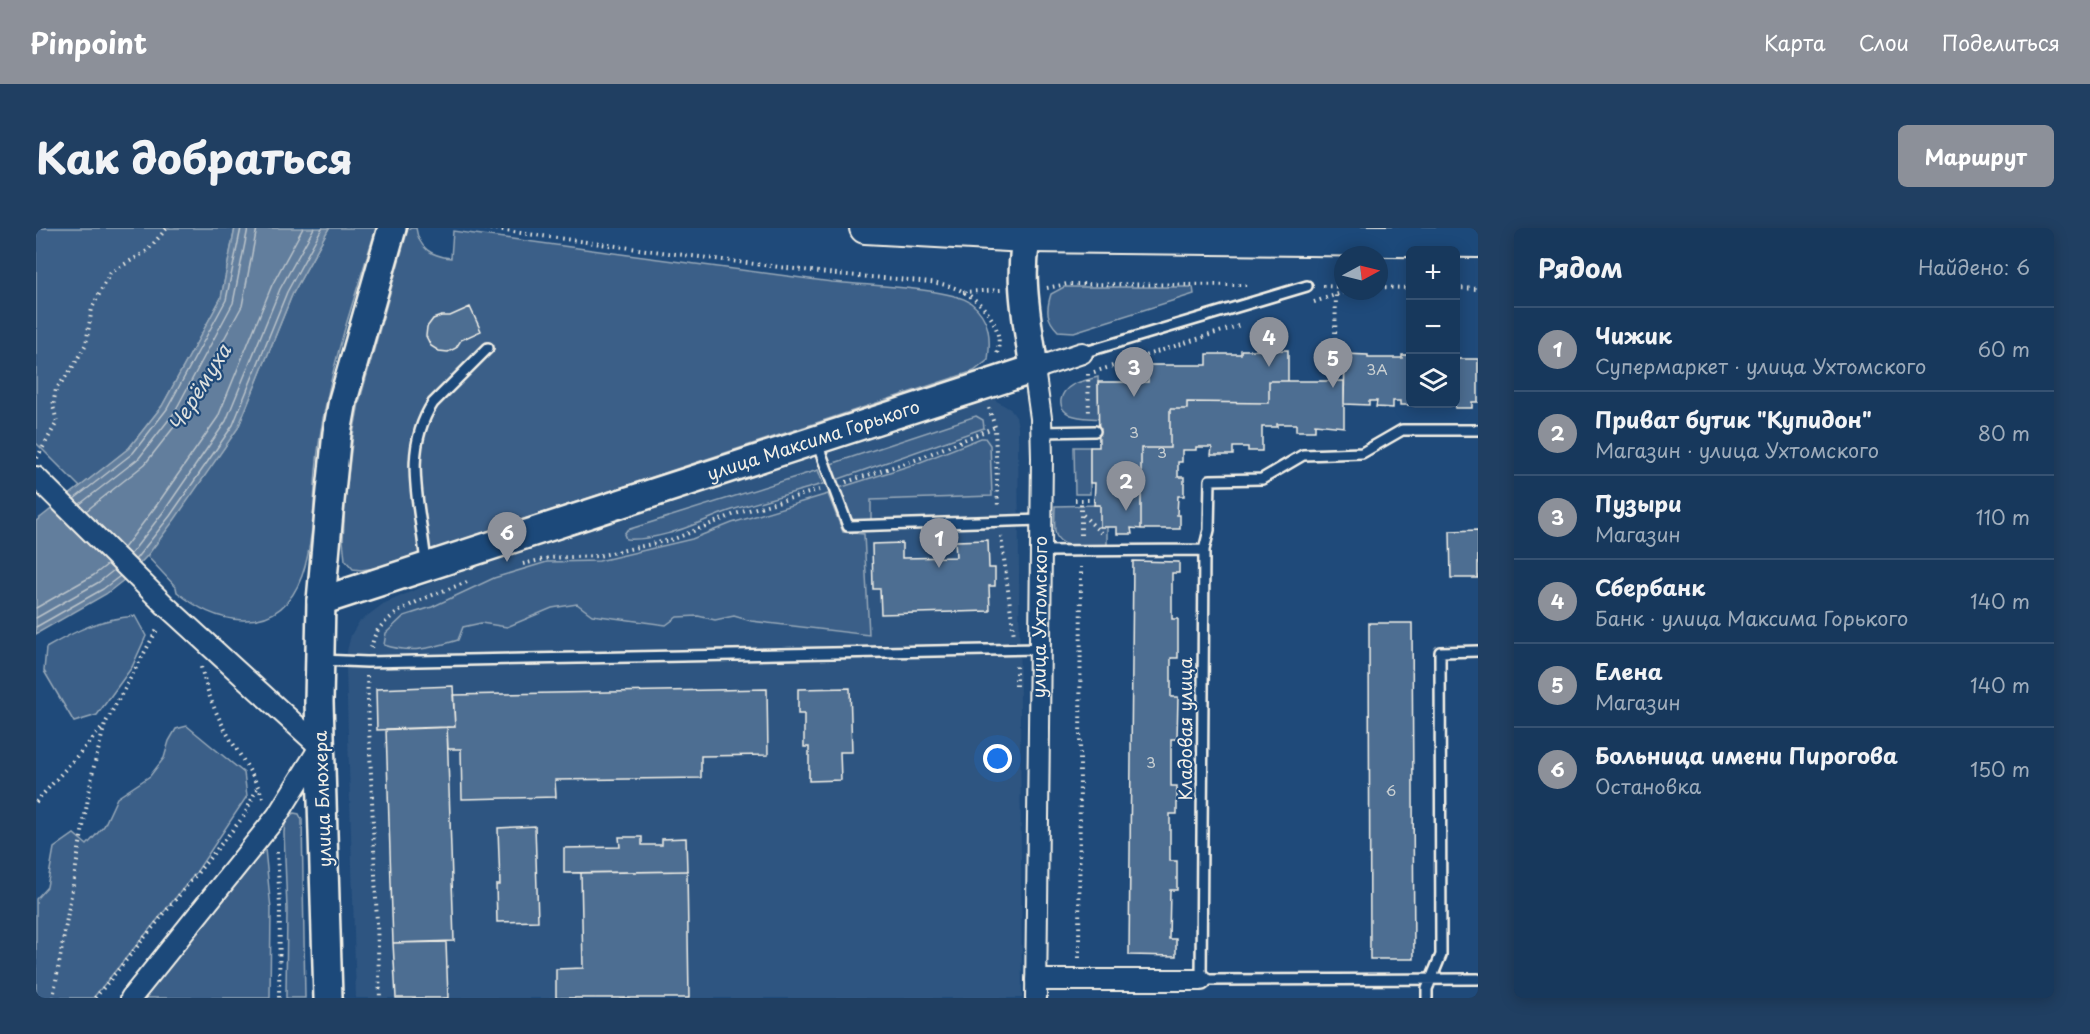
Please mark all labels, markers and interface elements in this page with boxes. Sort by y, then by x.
text: Pinpoint [30,21,147,64]
text: Карта [1764,26,1826,58]
text: Слои [1859,26,1909,58]
text: Поделиться [1942,26,2060,58]
text: Как добраться [36,125,353,188]
button: Маршрут [1898,125,2054,187]
north arrow [1334,246,1388,300]
map controls [1406,246,1460,408]
button: + [1406,246,1460,300]
text: Рядом [1538,248,1623,287]
text: Найдено: 6 [1918,252,2030,282]
button: − [1406,300,1460,354]
pin: 4 [1250,318,1288,367]
text: Чижик [1595,318,1672,351]
text: 1 [1553,334,1562,364]
text: 60 m [1978,334,2030,364]
water label: Черёмуха [160,337,238,437]
pin: 5 [1314,338,1352,388]
pin: 3 [1114,348,1154,397]
text: Супермаркет · улица Ухтомского [1595,351,1926,381]
button: layers [1406,354,1460,408]
house number: 3А [1366,357,1388,380]
street label: улица Максима Горького [703,392,923,487]
text: Приват бутик "Купидон" [1595,402,1872,435]
text: 2 [1550,418,1565,448]
text: 80 m [1978,418,2030,448]
house number: 3 [1129,420,1139,443]
text: Магазин · улица Ухтомского [1595,435,1879,465]
house number: 3 [1157,440,1167,463]
pin: 2 [1106,462,1146,511]
text: Пузыри [1595,486,1682,519]
text: 3 [1551,502,1564,532]
text: 110 m [1976,502,2030,532]
pin: 6 [488,512,526,562]
pin: 1 [920,518,958,568]
text: Магазин [1595,519,1681,549]
street label: улица Ухтомского [1024,536,1053,698]
text: Сбербанк [1595,570,1705,603]
text: 4 [1551,586,1564,616]
text: 140 m [1970,586,2030,616]
text: Банк · улица Максима Горького [1595,603,1908,633]
text: Елена [1595,654,1663,687]
street label: Кладовая улица [1171,657,1198,801]
text: 5 [1551,670,1564,700]
text: 140 m [1970,670,2030,700]
text: Магазин [1595,687,1681,717]
street label: улица Блюхера [306,730,337,868]
text: Больница имени Пирогова [1595,738,1898,771]
your location [983,744,1012,773]
house number: 3 [1146,750,1156,773]
text: 6 [1550,754,1565,784]
text: 150 m [1970,754,2030,784]
text: Остановка [1595,771,1701,801]
house number: 6 [1386,778,1396,801]

